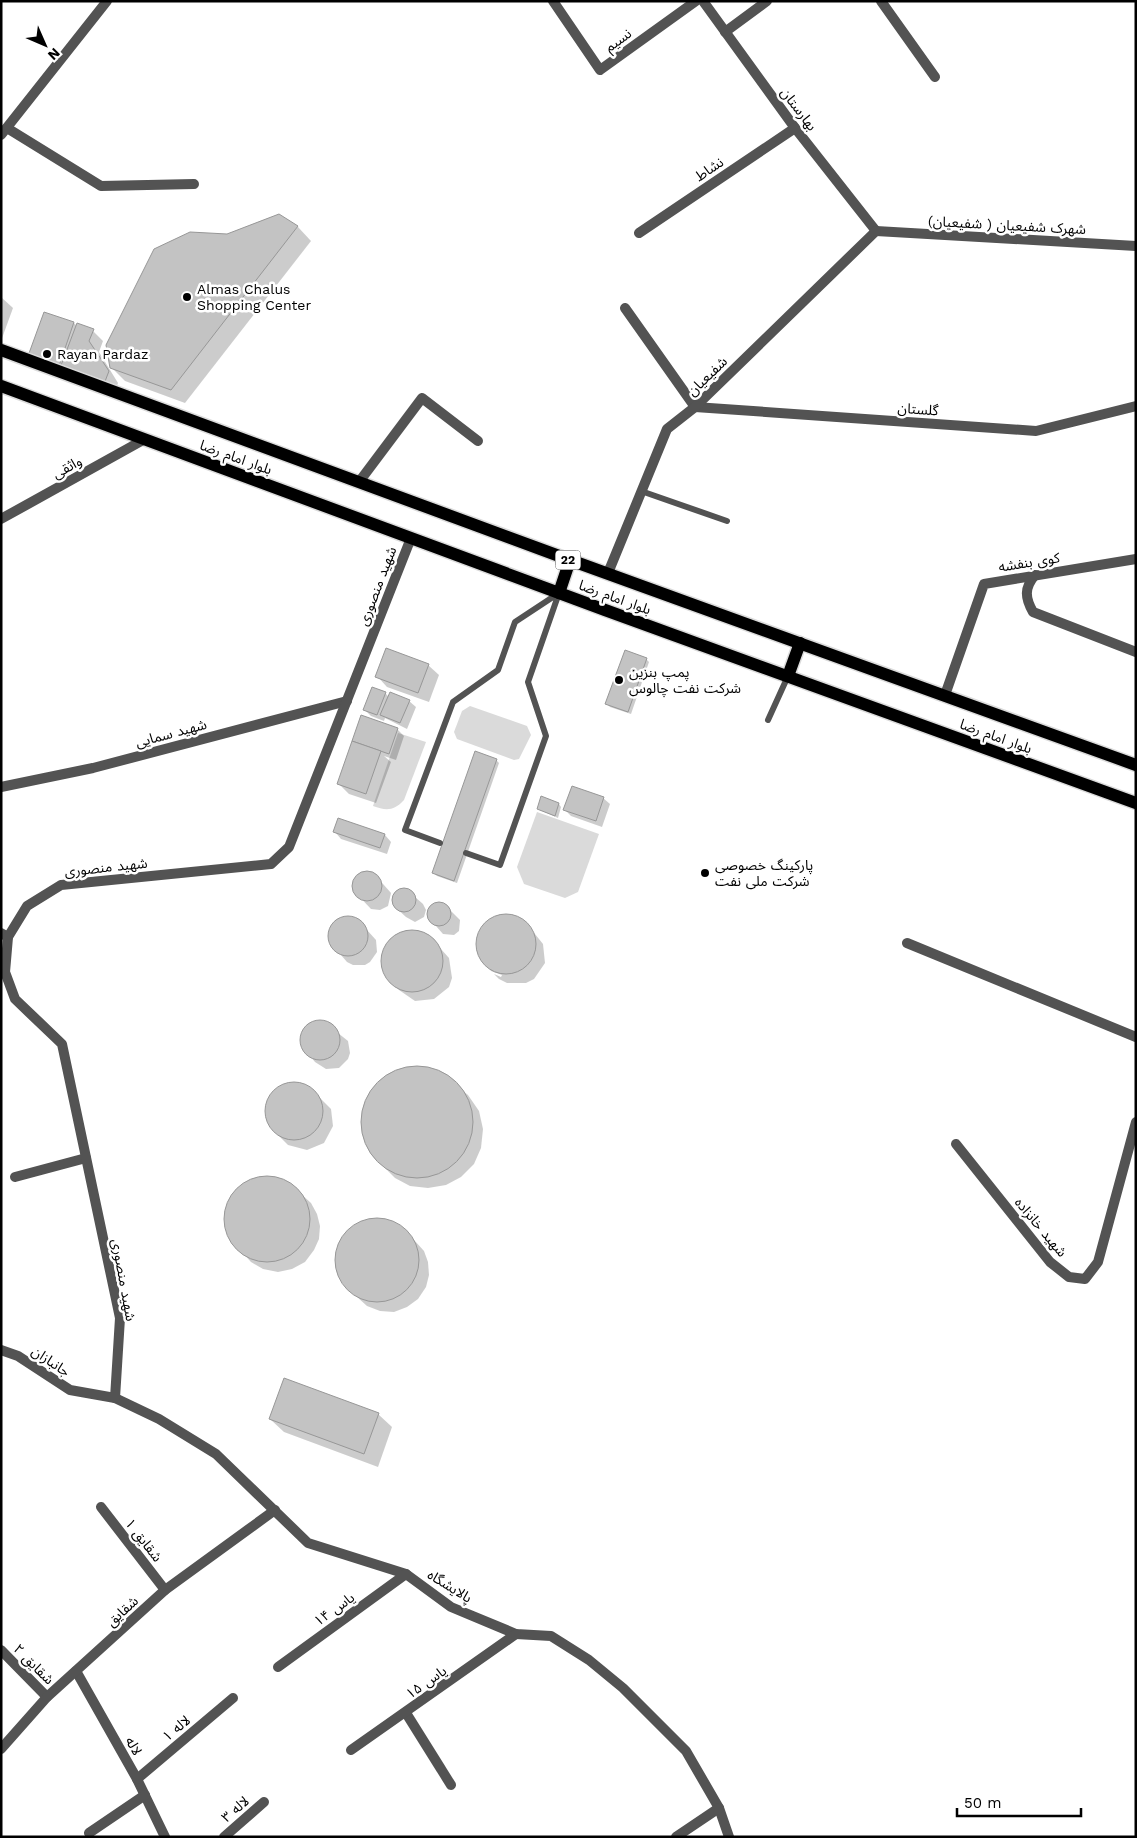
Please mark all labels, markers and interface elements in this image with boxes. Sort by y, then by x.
north arrow [20,20,70,70]
street label: نسیم [602,25,636,57]
text: N [45,45,64,64]
street label: بهارستان [777,84,820,134]
street label: نشاط [692,154,726,184]
street label: شهرک شفیعیان ( شفیعیان) [928,213,1086,238]
place label: Almas Chalus Shopping Center [197,281,311,313]
marker: Almas Chalus Shopping Center [181,291,193,303]
place label: Rayan Pardaz [57,346,148,362]
marker: Rayan Pardaz [41,348,53,360]
street label: شفیعیان [684,353,731,400]
street label: گلستان [897,400,939,419]
street label: بلوار امام رضا [197,437,274,480]
street label: واثقی [50,452,85,482]
street label: شهید منصوری [355,544,400,628]
street label: کوی بنفشه [997,549,1061,576]
road number: 22 [556,550,580,570]
street label: بلوار امام رضا [576,577,653,620]
place label: پمپ بنزین شرکت نفت چالوس [629,664,741,698]
marker: پمپ بنزین شرکت نفت چالوس [613,674,625,686]
street label: شهید سمایی [134,716,209,751]
street label: بلوار امام رضا [957,716,1034,759]
street label: شهید منصوری [64,855,148,880]
place label: پارکینگ خصوصی شرکت ملی نفت [715,857,813,890]
marker: پارکینگ خصوصی شرکت ملی نفت [699,867,711,879]
street label: شهید خانزاده [1011,1194,1070,1261]
street label: شهید منصوری [108,1238,139,1323]
street label: جانبازان [28,1342,73,1380]
street label: شقایق ۱ [121,1515,166,1566]
street label: پالایشگاه [424,1566,475,1608]
street label: یاس ۱۴ [311,1589,358,1630]
street label: شقایق [103,1593,143,1631]
street label: شقایق ۲ [9,1641,57,1689]
street label: یاس ۱۵ [403,1662,450,1703]
street label: لاله ۱ [159,1712,193,1744]
street label: لاله [122,1734,146,1758]
scale bar [957,1786,1081,1818]
street label: لاله ۳ [218,1793,252,1825]
text: 50 m [964,1794,1001,1812]

